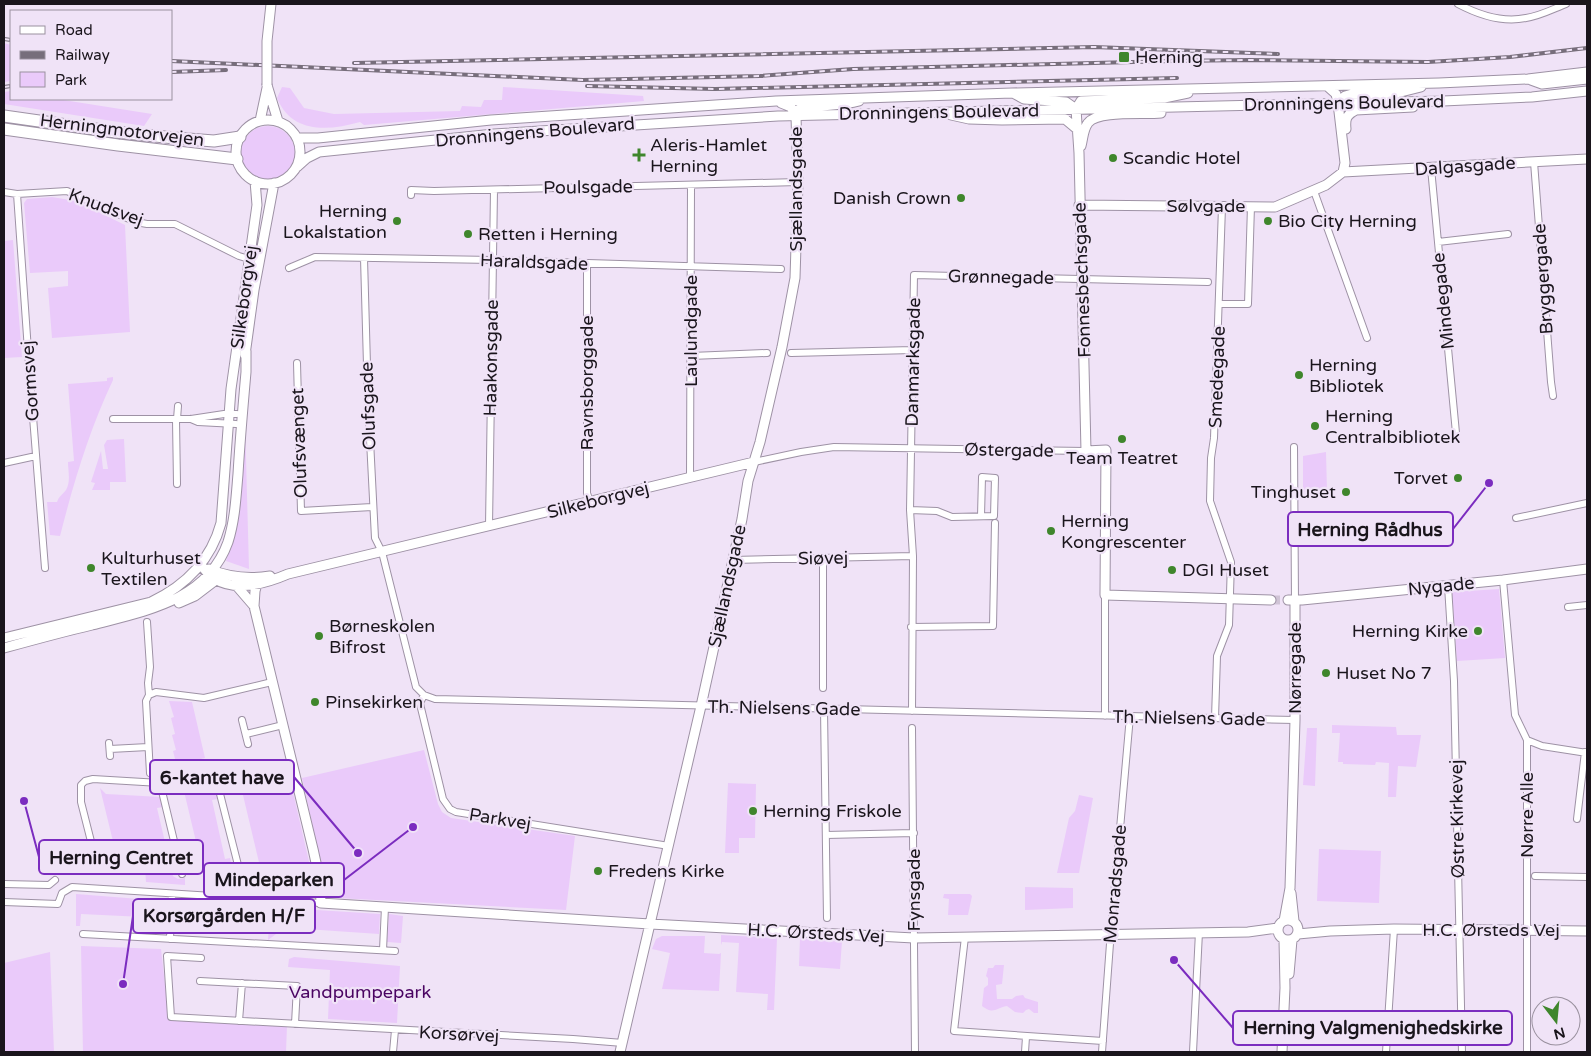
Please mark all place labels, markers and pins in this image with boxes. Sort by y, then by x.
place label: Herning [1135,46,1203,68]
marker: Herning [1117,50,1131,64]
place label: Aleris-Hamlet Herning [650,134,767,177]
place label: Scandic Hotel [1123,147,1241,169]
marker: Aleris-Hamlet Herning [632,148,646,162]
marker: Scandic Hotel [1107,152,1119,164]
place label: Danish Crown [833,187,951,209]
marker: Danish Crown [955,192,967,204]
place label: Herning Lokalstation [283,200,387,243]
place label: Bio City Herning [1278,210,1417,232]
marker: Herning Lokalstation [391,215,403,227]
marker: Bio City Herning [1262,215,1274,227]
place label: Retten i Herning [478,223,618,245]
marker: Retten i Herning [462,228,474,240]
place label: Herning Bibliotek [1309,354,1384,397]
marker: Herning Bibliotek [1293,369,1305,381]
place label: Herning Centralbibliotek [1325,405,1460,448]
marker: Herning Centralbibliotek [1309,420,1321,432]
marker: Team Teatret [1116,433,1128,445]
place label: Team Teatret [1066,447,1178,469]
place label: Torvet [1394,467,1448,489]
marker: Torvet [1452,472,1464,484]
place label: Tinghuset [1251,481,1336,503]
marker: Tinghuset [1340,486,1352,498]
place label: Herning Kongrescenter [1061,510,1186,553]
callout: Herning Rådhus [1288,512,1453,546]
marker: Herning Kongrescenter [1045,525,1057,537]
place label: Kulturhuset Textilen [101,547,201,590]
place label: DGI Huset [1182,559,1269,581]
marker: Kulturhuset Textilen [85,562,97,574]
marker: DGI Huset [1166,564,1178,576]
place label: Børneskolen Bifrost [329,615,435,658]
place label: Herning Kirke [1352,620,1468,642]
marker: Herning Kirke [1472,625,1484,637]
marker: Børneskolen Bifrost [313,630,325,642]
place label: Huset No 7 [1336,662,1432,684]
marker: Huset No 7 [1320,667,1332,679]
place label: Pinsekirken [325,691,423,713]
marker: Pinsekirken [309,696,321,708]
callout: 6-kantet have [150,760,294,794]
place label: Herning Friskole [763,800,902,822]
marker: Herning Friskole [747,805,759,817]
callout: Herning Centret [39,840,203,874]
place label: Fredens Kirke [608,860,724,882]
callout: Mindeparken [204,863,344,897]
marker: Fredens Kirke [592,865,604,877]
callout: Korsørgården H/F [133,899,315,933]
callout: Herning Valgmenighedskirke [1233,1011,1512,1045]

